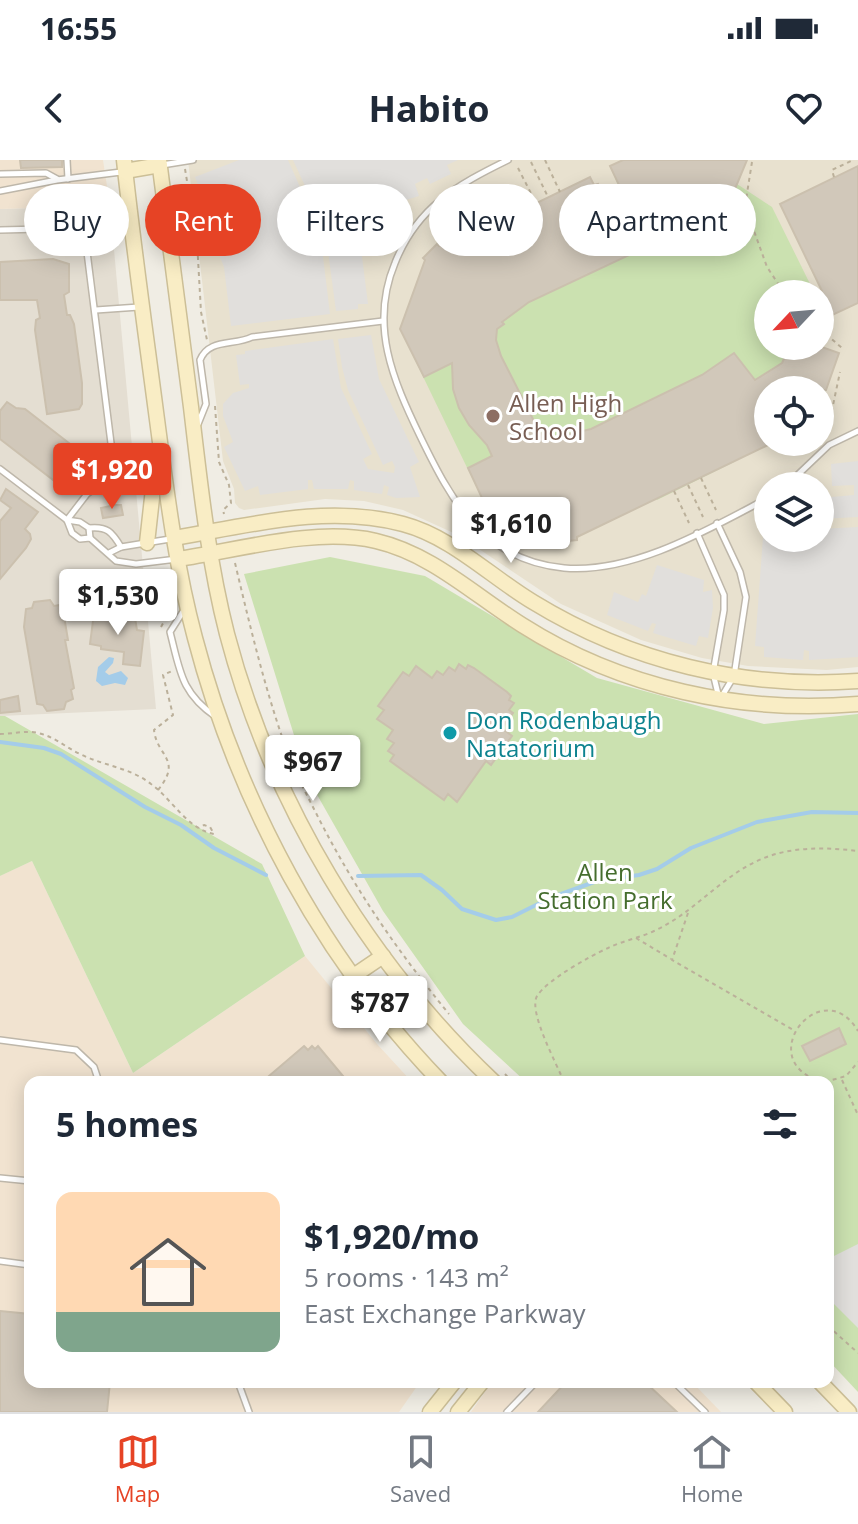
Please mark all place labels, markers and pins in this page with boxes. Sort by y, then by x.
place label: Allen High School [509,386,622,447]
marker: Allen High School [484,407,502,425]
pin: $1,920 [47,443,177,511]
pin: $1,610 [446,497,576,565]
pin: $1,530 [53,569,183,637]
place label: Don Rodenbaugh Natatorium [466,703,661,764]
marker: Don Rodenbaugh Natatorium [441,724,459,742]
pin: $967 [266,735,360,803]
pin: $787 [333,976,427,1044]

